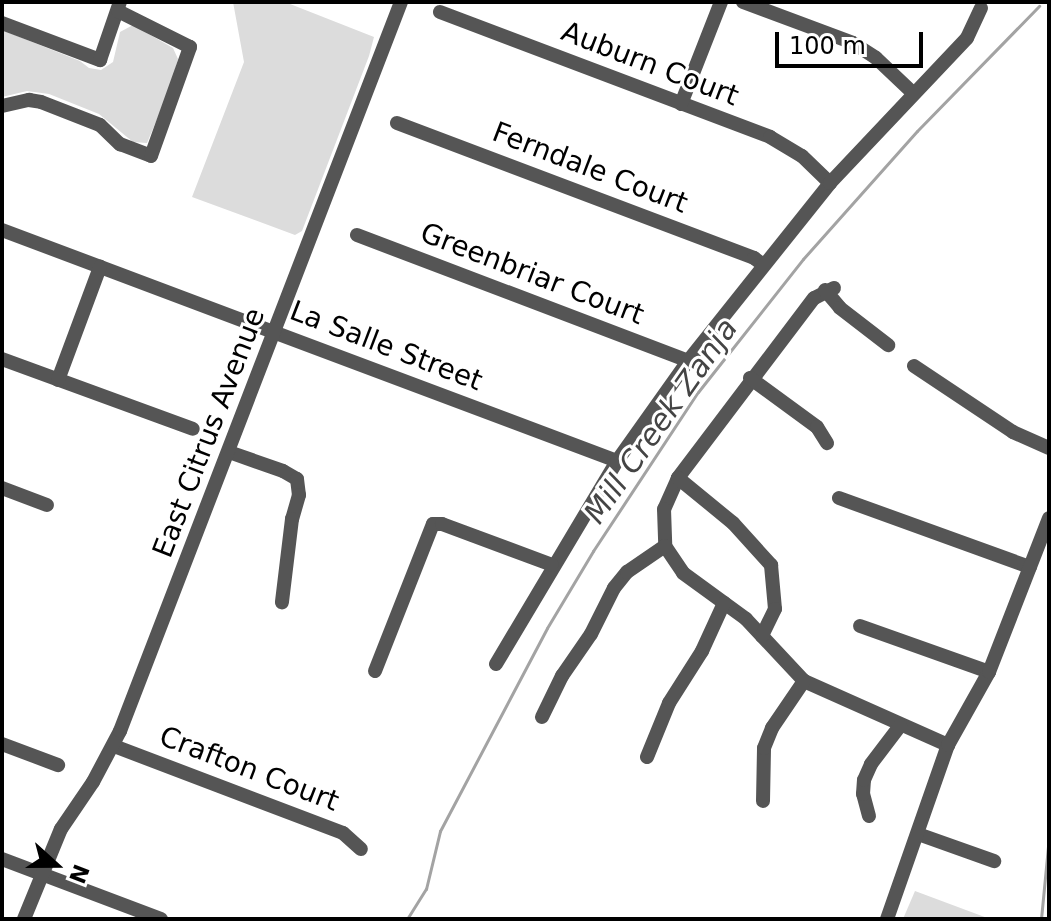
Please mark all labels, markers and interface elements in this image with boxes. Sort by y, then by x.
street label: Auburn Court [557,15,743,113]
scale bar [779,16,927,66]
text: 100 m [789,32,866,60]
street label: Ferndale Court [488,115,692,221]
street label: Greenbriar Court [416,216,648,332]
street label: La Salle Street [285,294,487,398]
street label: East Citrus Avenue [146,304,272,562]
water label: Mill Creek Zanja [577,311,745,531]
street label: Crafton Court [155,719,343,819]
north arrow [16,825,96,905]
text: N [64,861,94,887]

